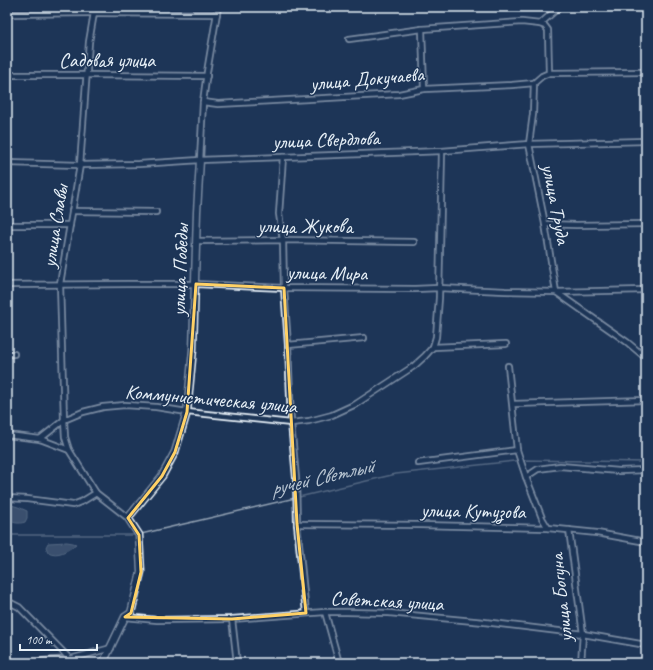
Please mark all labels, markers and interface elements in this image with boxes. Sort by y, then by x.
street label: Садовая улица [59,48,156,73]
street label: улица Докучаева [308,61,427,97]
street label: улица Свердлова [271,126,382,154]
street label: улица Труда [536,161,576,248]
street label: улица Славы [36,181,74,270]
street label: улица Жукова [256,214,354,239]
street label: улица Победы [166,222,194,318]
street label: улица Мира [286,260,369,286]
street label: Коммунистическая улица [124,379,299,419]
water label: ручей Светлый [267,452,380,502]
street label: улица Кутузова [420,498,527,525]
street label: улица Богуна [544,551,578,645]
street label: Советская улица [330,586,445,617]
scale bar [20,626,97,652]
text: 100 m [26,632,53,648]

